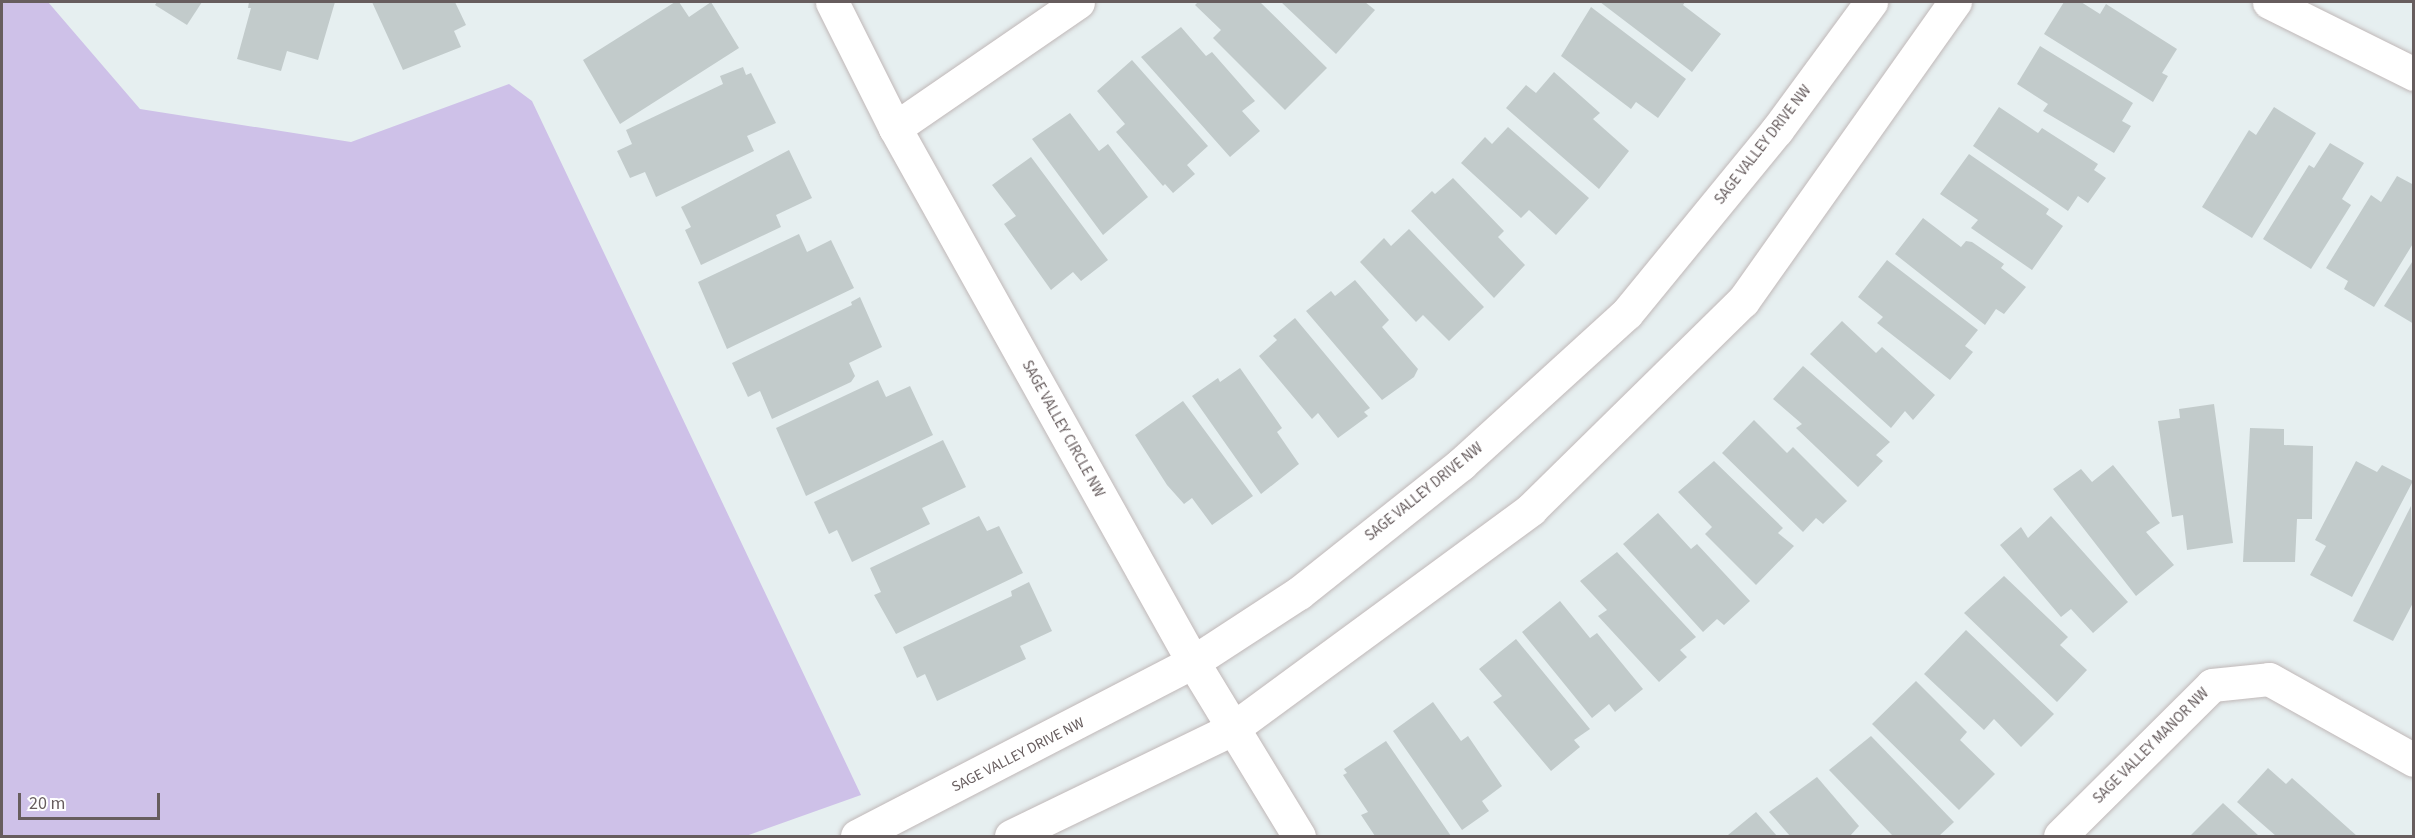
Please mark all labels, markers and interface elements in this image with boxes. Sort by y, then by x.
street label: SAGE VALLEY DRIVE NW [1711,82,1815,208]
street label: SAGE VALLEY CIRCLE NW [1018,357,1108,501]
street label: SAGE VALLEY DRIVE NW [1361,439,1487,545]
street label: SAGE VALLEY MANOR NW [2089,684,2213,808]
street label: SAGE VALLEY DRIVE NW [949,714,1087,796]
scale bar [21,781,164,819]
text: 20 m [29,791,65,816]

